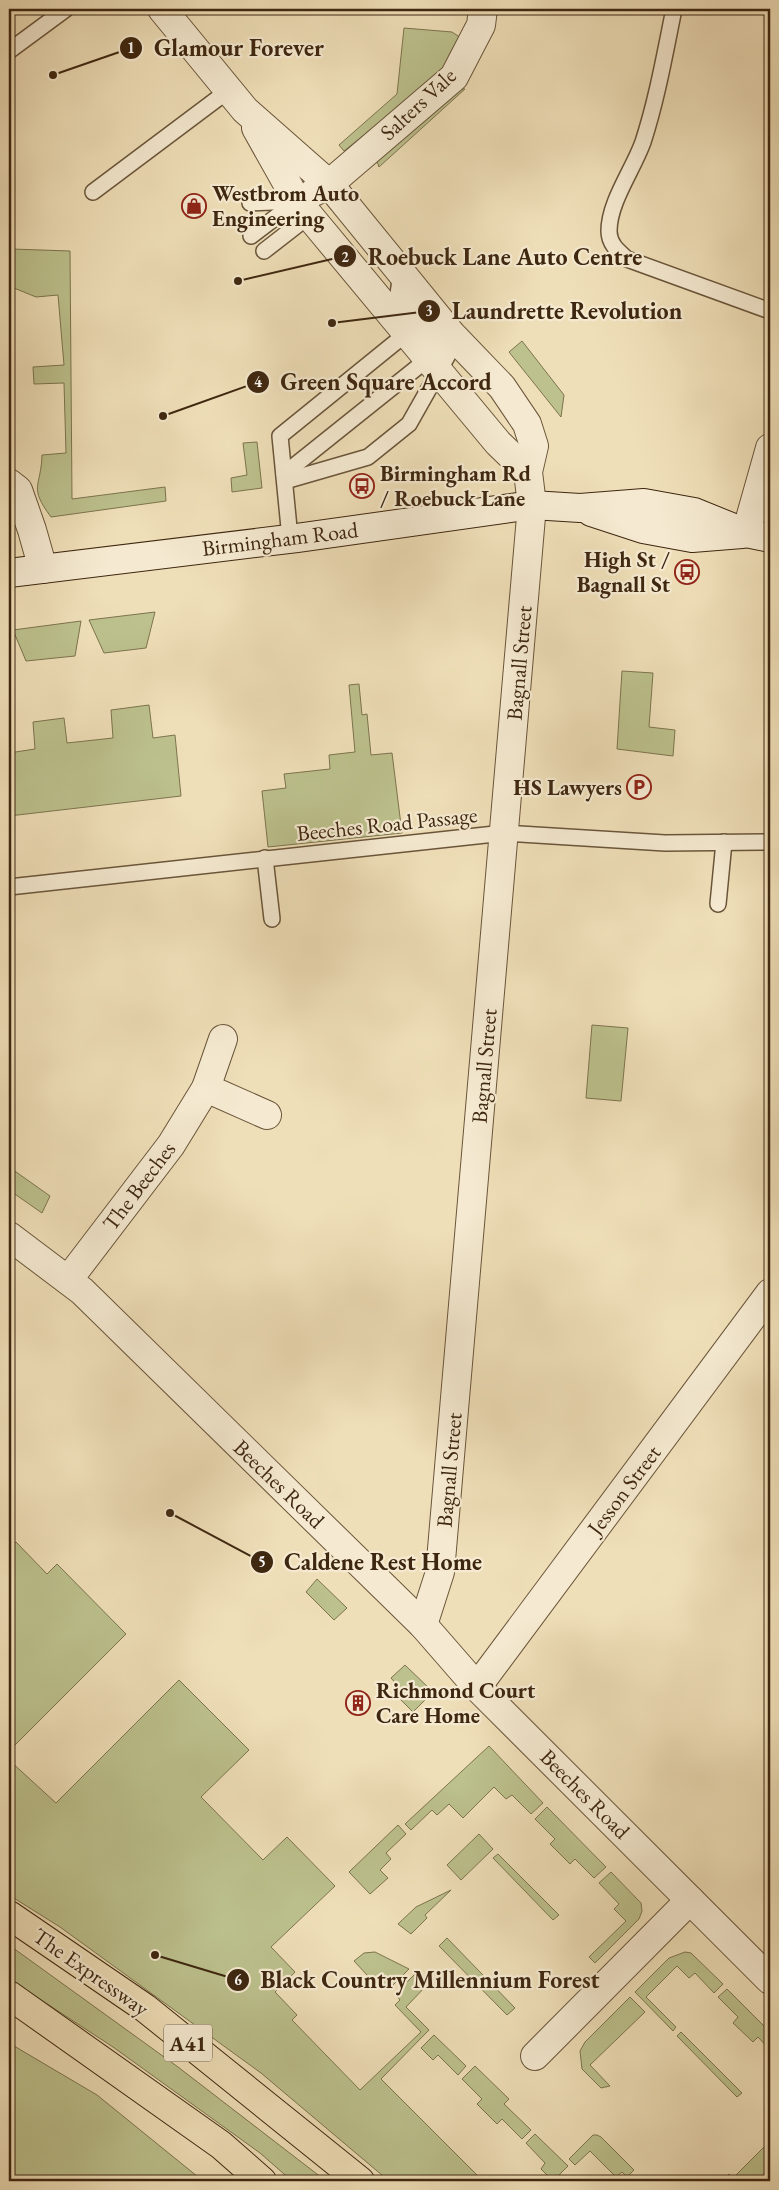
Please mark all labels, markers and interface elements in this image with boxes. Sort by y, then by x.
callout: Glamour Forever [119,29,334,68]
text: Glamour Forever [154,32,324,63]
text: 1 [127,38,135,57]
street label: Salters Vale [374,61,463,147]
place label: Westbrom Auto Engineering [212,179,359,233]
shop icon: Westbrom Auto Engineering [181,193,207,219]
callout: Roebuck Lane Auto Centre [333,237,652,276]
text: Roebuck Lane Auto Centre [368,241,642,272]
text: 2 [341,247,349,266]
callout: Laundrette Revolution [417,291,692,330]
text: Laundrette Revolution [452,295,683,326]
text: 3 [425,301,433,320]
callout: Green Square Accord [245,362,502,401]
text: Green Square Accord [280,366,492,398]
text: 4 [254,372,263,391]
place label: Birmingham Rd / Roebuck Lane [380,459,531,513]
bus stop icon: Birmingham Rd / Roebuck Lane [349,473,375,499]
street label: Birmingham Road [200,515,361,563]
place label: High St / Bagnall St [577,545,671,599]
bus stop icon: High St / Bagnall St [674,559,700,585]
street label: Bagnall Street [500,604,538,722]
place label: HS Lawyers [513,773,622,802]
parking icon: HS Lawyers [626,774,652,800]
street label: Beeches Road Passage [295,800,479,848]
street label: Bagnall Street [465,1007,503,1125]
street label: The Beeches [96,1135,182,1237]
street label: Bagnall Street [430,1411,468,1529]
street label: Beeches Road [227,1433,331,1535]
street label: Jesson Street [579,1439,667,1542]
callout: Caldene Rest Home [249,1542,492,1581]
text: Caldene Rest Home [284,1546,482,1577]
text: 5 [258,1552,266,1571]
place label: Richmond Court Care Home [376,1676,536,1730]
building icon: Richmond Court Care Home [345,1690,371,1716]
street label: Beeches Road [534,1743,637,1846]
street label: The Expressway [27,1921,155,2023]
callout: Black Country Millennium Forest [226,1960,610,1999]
text: Black Country Millennium Forest [260,1964,600,1996]
text: 6 [234,1970,242,1989]
road number: A41 [164,2025,212,2062]

